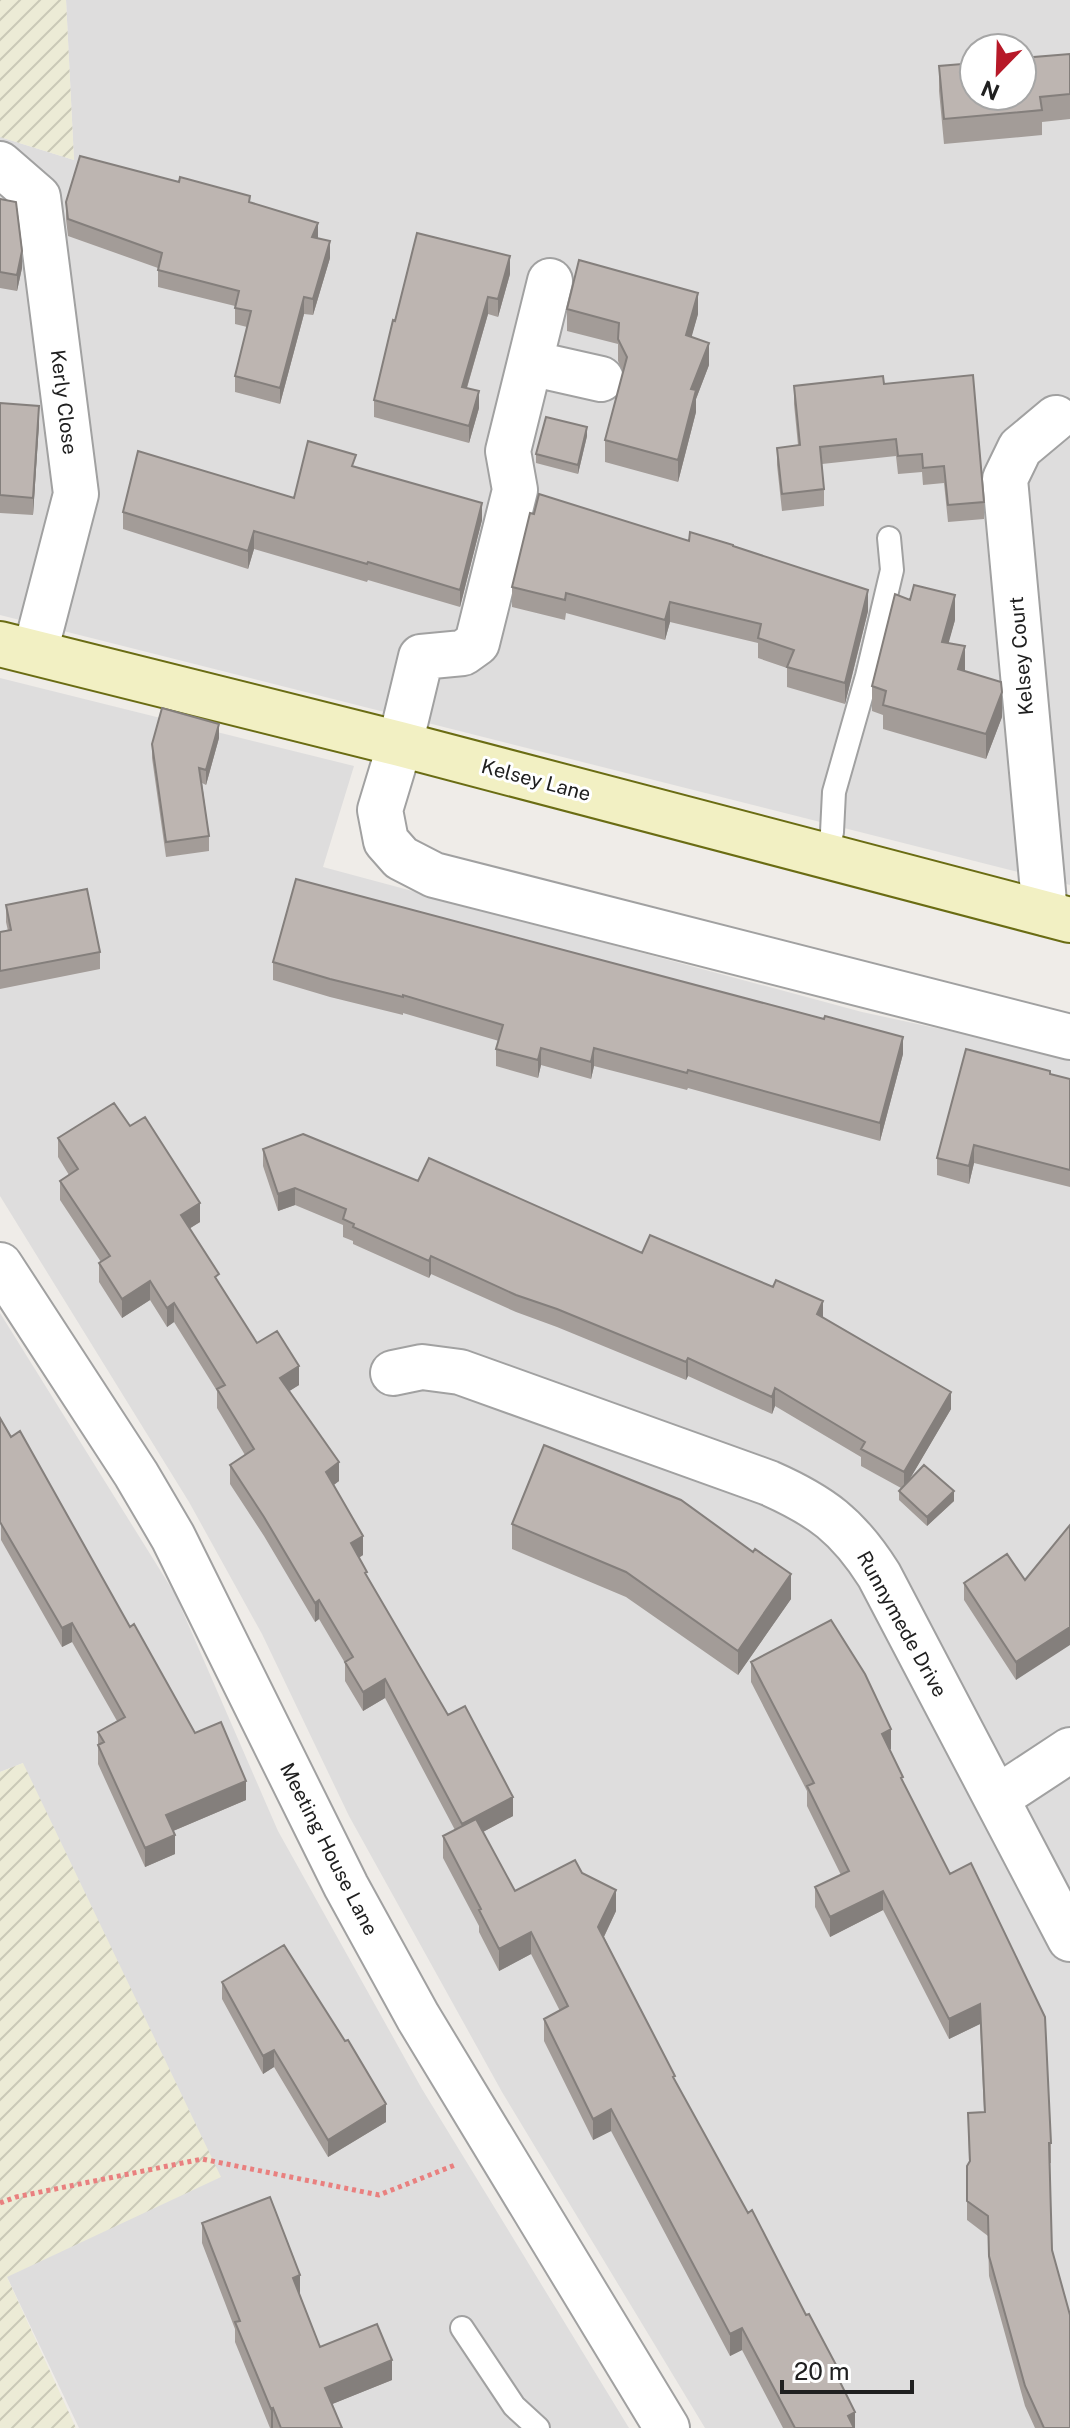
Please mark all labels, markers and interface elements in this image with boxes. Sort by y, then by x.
north arrow [958,32,1038,112]
text: N [977,75,1003,106]
street label: Kerly Close [46,348,82,456]
street label: Kelsey Court [1004,596,1038,716]
street label: Kelsey Lane [479,754,593,806]
street label: Runnymede Drive [852,1547,952,1701]
street label: Meeting House Lane [275,1759,383,1939]
scale bar [782,2344,912,2394]
text: 20 m [794,2357,850,2385]

